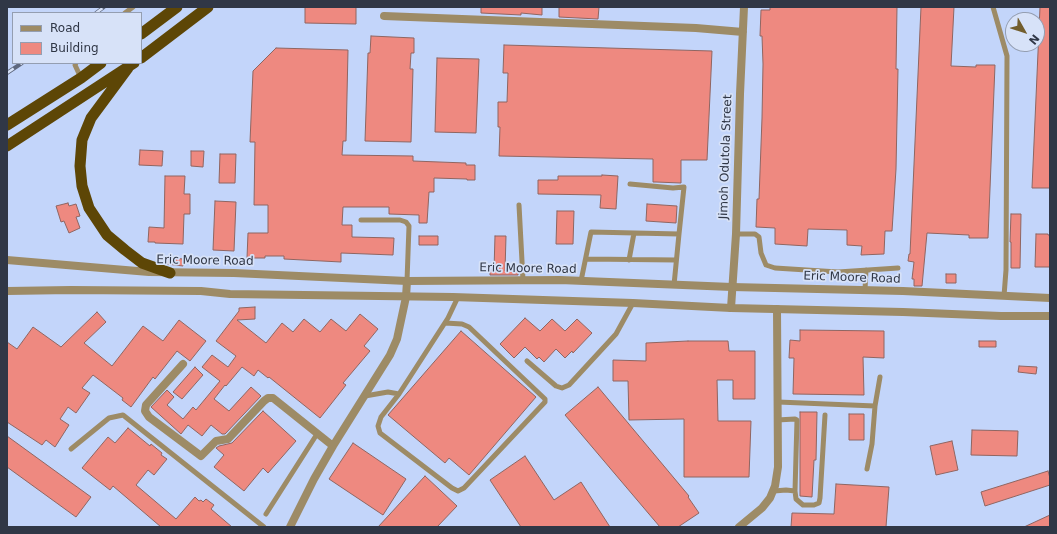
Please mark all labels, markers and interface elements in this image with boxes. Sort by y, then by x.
legend [12,12,142,64]
north arrow [1005,12,1045,52]
text: Road [50,21,80,35]
text: N [1026,32,1042,47]
text: Building [50,41,99,55]
street label: Jimoh Odutola Street [717,94,735,220]
street label: Eric Moore Road [156,253,254,269]
street label: Eric Moore Road [479,261,577,277]
street label: Eric Moore Road [803,269,901,287]

